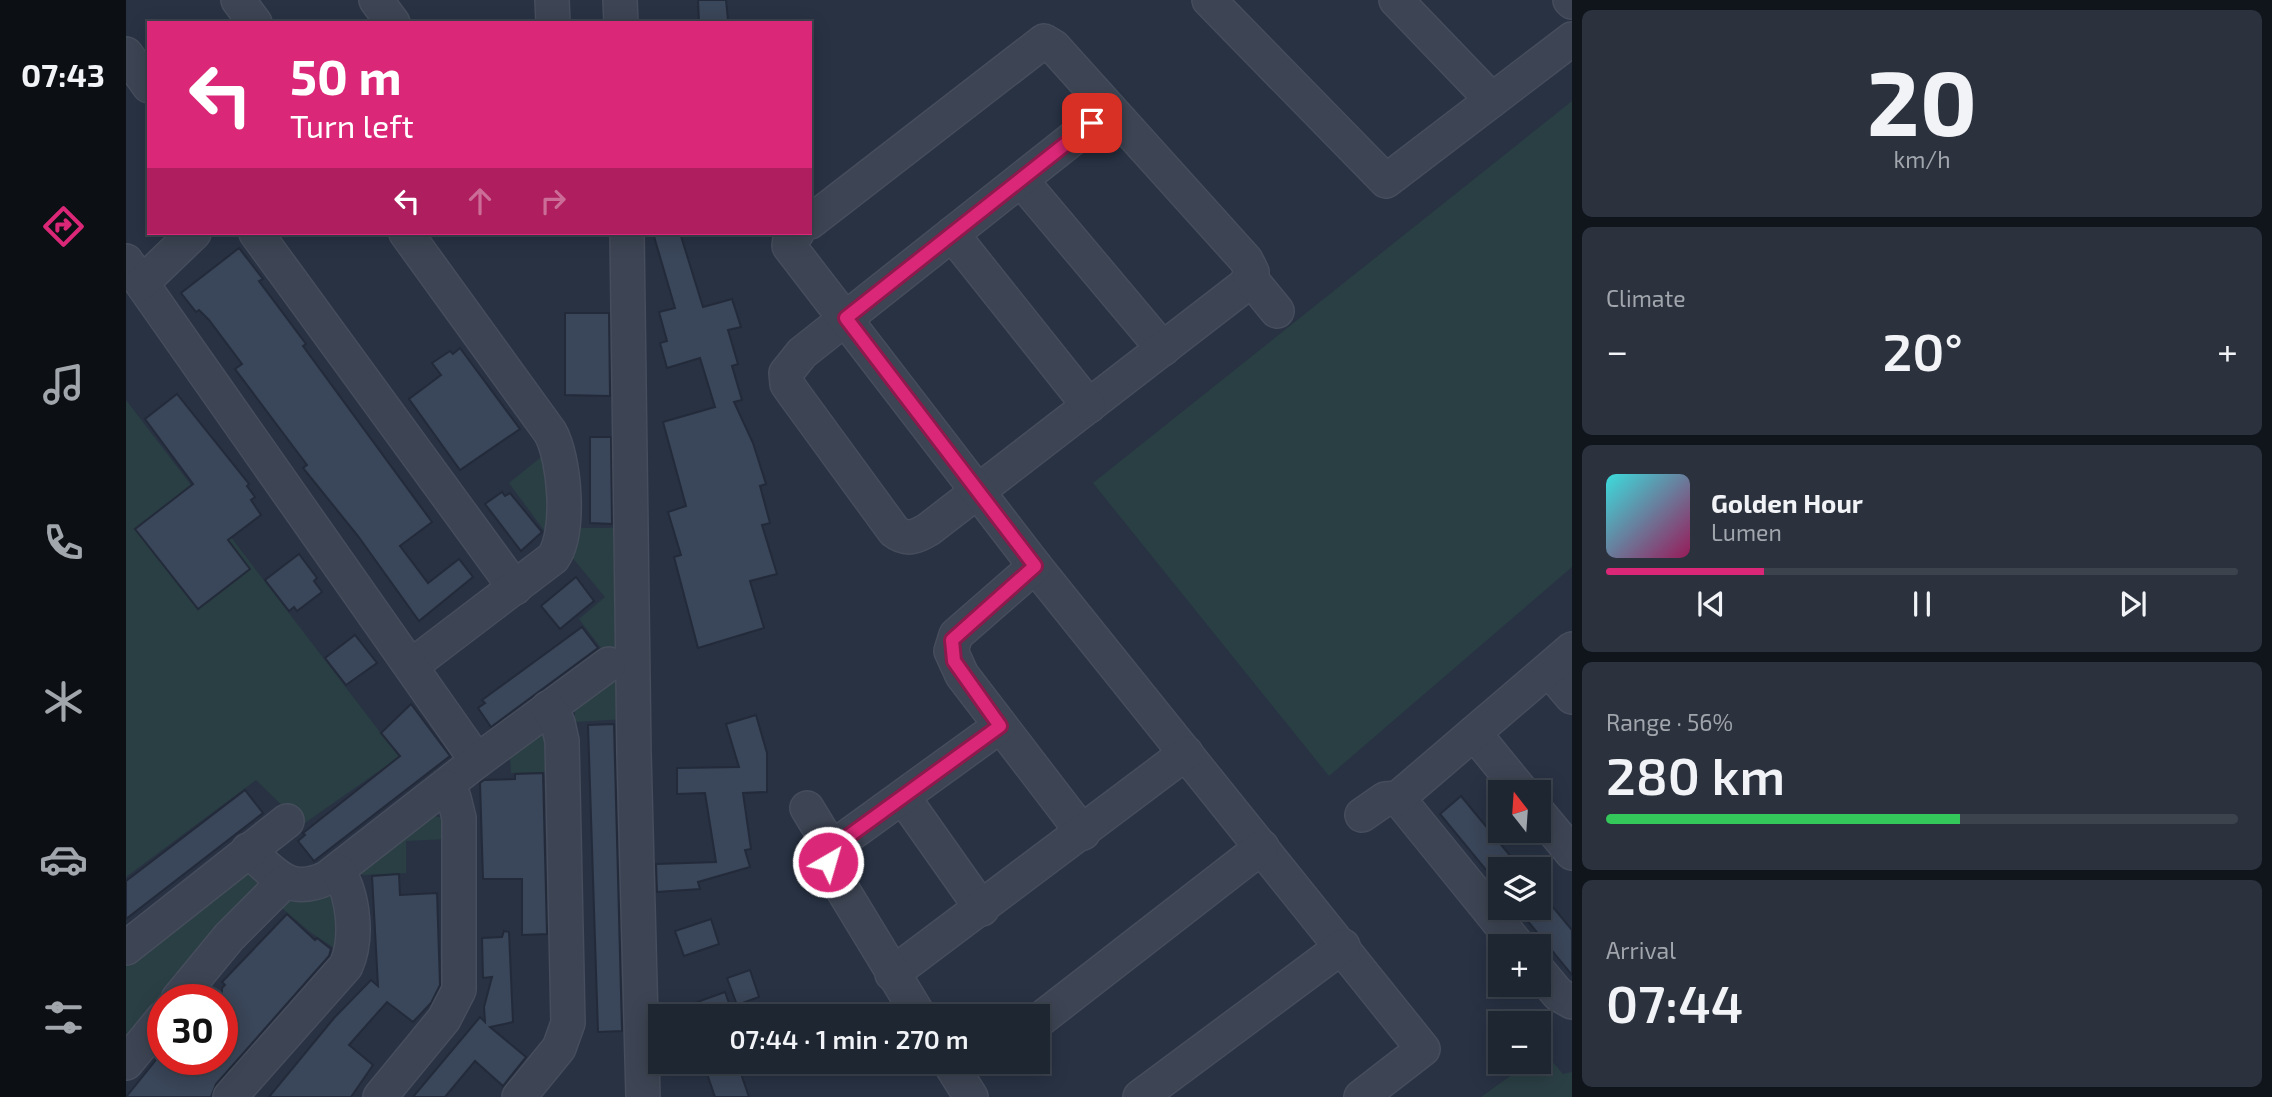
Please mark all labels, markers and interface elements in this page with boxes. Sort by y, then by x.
text: 20 [1867,45,1977,154]
text: 50 m [290,46,402,105]
icon: left [175,49,266,140]
text: 07:43 [21,55,105,93]
pin [1062,93,1122,153]
icon: arrive [1073,104,1111,142]
text: Turn left [290,106,414,144]
text: km/h [1893,145,1951,173]
icon: left [388,182,426,220]
icon: ahead [461,182,499,220]
icon: right [534,182,572,220]
icon: directions [39,202,88,251]
text: Climate [1606,284,1686,312]
text: 20° [1882,319,1963,381]
text: − [1606,327,1628,373]
text: + [2217,327,2238,373]
icon: music [39,360,88,409]
text: Golden Hour [1711,487,1863,518]
icon: phone [39,518,88,567]
text: Lumen [1711,518,1782,546]
icon: previous [1692,585,1730,623]
icon: pause [1903,585,1941,623]
icon: next [2114,585,2152,623]
icon: climate [39,677,88,726]
text: Range · 56% [1606,708,1733,736]
text: 280 km [1606,743,1785,805]
north arrow [1488,780,1550,844]
map controls [1488,780,1551,1074]
position arrow [791,825,865,899]
icon: car [39,835,88,884]
button: layers [1488,857,1551,920]
button: + [1488,934,1551,997]
text: Arrival [1606,936,1676,964]
text: 07:44 [1606,971,1744,1033]
speed limit sign: 30 [147,984,238,1075]
icon: filters [39,993,88,1042]
button: − [1488,1011,1551,1074]
text: 07:44 · 1 min · 270 m [730,1023,969,1054]

